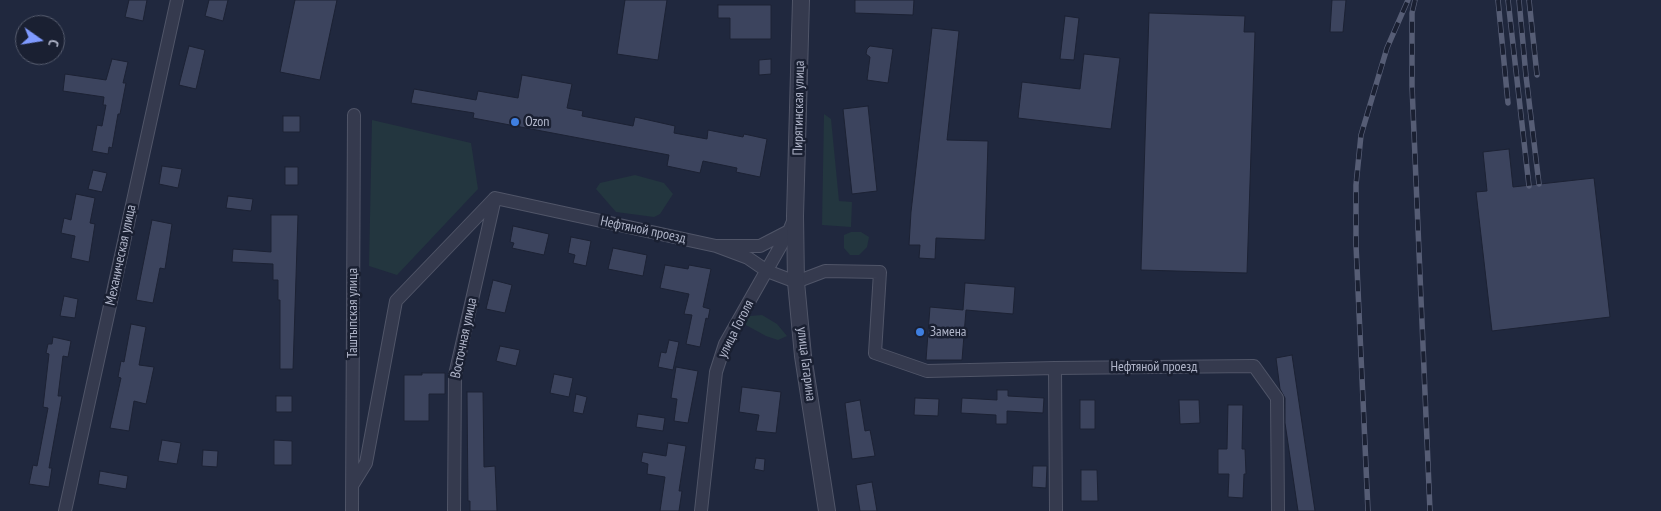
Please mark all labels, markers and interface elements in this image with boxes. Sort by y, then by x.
north arrow [15,15,65,65]
text: С [44,38,63,48]
street label: Пирятинская улица [790,60,808,156]
place label: Ozon [525,114,550,130]
marker: Ozon [509,116,521,128]
street label: Механическая улица [102,203,140,307]
street label: Нефтяной проезд [599,213,687,247]
street label: Таштыпская улица [345,268,361,358]
street label: Восточная улица [447,296,481,380]
street label: улица Гоголя [714,297,758,361]
place label: Замена [930,324,966,340]
street label: улица Гагарина [793,326,819,402]
marker: Замена [914,326,926,338]
street label: Нефтяной проезд [1111,359,1197,375]

